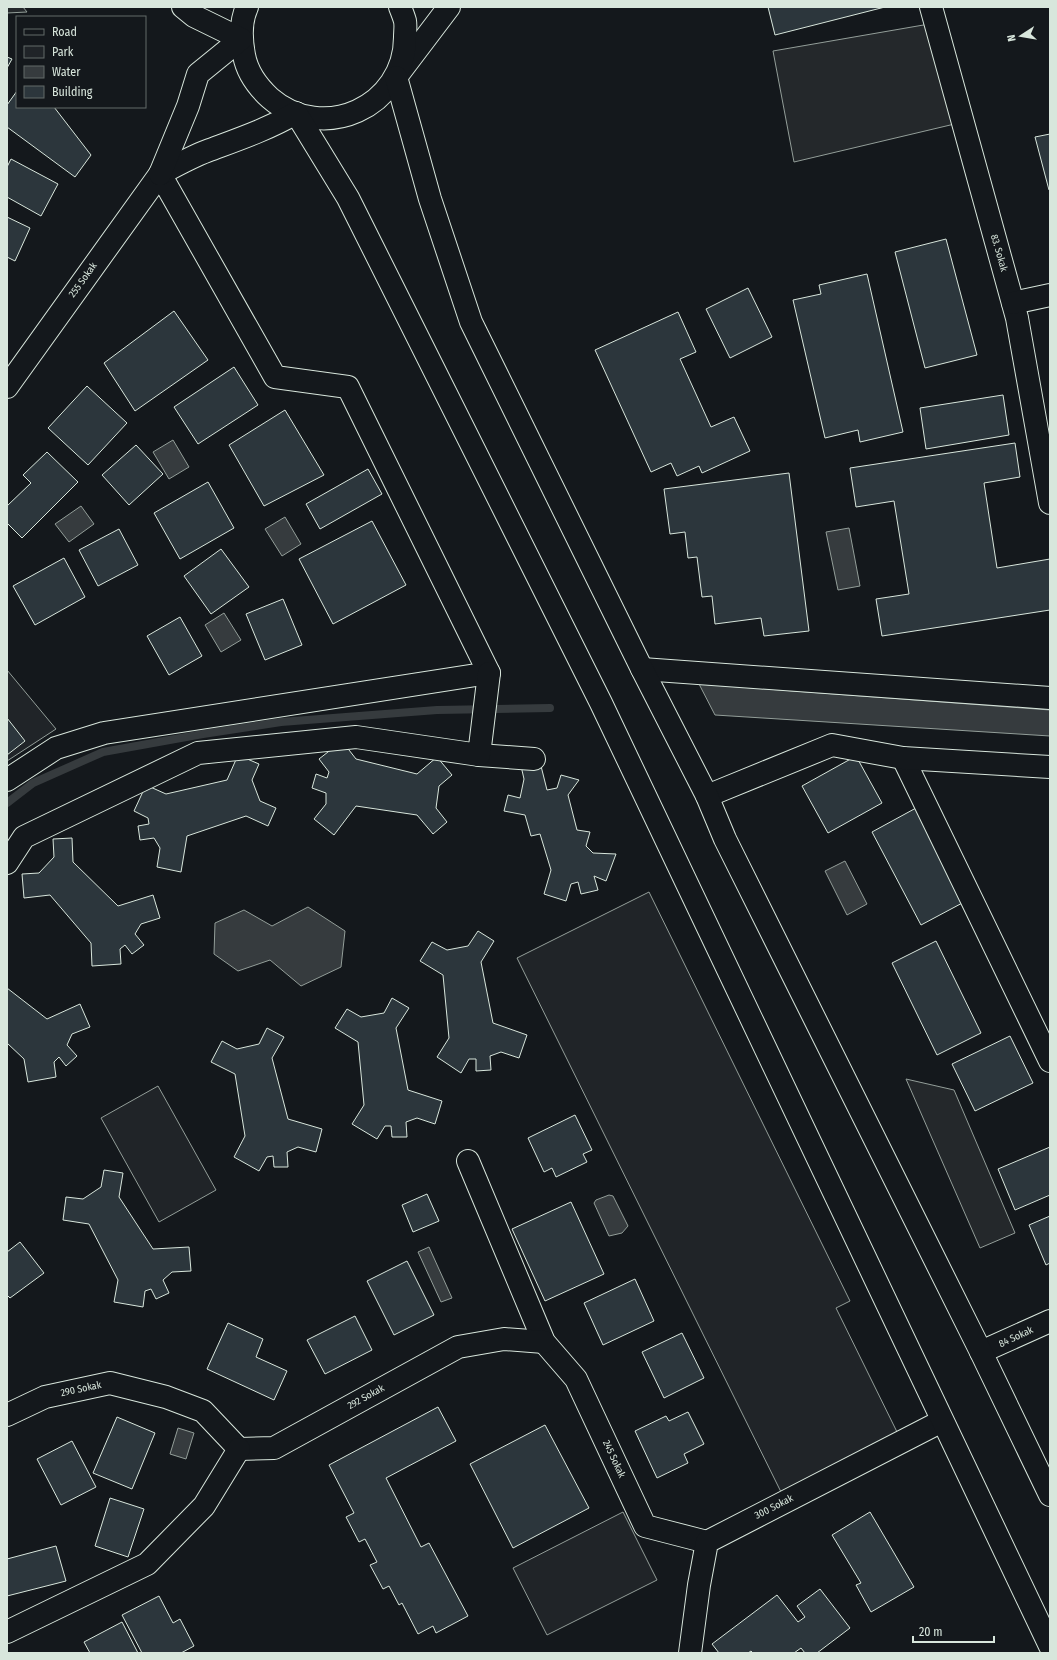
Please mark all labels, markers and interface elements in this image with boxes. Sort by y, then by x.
legend [16,16,146,108]
north arrow [1001,16,1041,56]
text: Road [52,25,77,39]
text: N [1005,33,1019,43]
text: Park [52,45,74,59]
text: Water [52,65,81,79]
text: Building [52,85,93,99]
street label: 83. Sokak [988,233,1010,273]
street label: 255 Sokak [66,260,100,300]
street label: 84 Sokak [997,1324,1035,1350]
street label: 290 Sokak [60,1379,103,1399]
street label: 292 Sokak [346,1382,387,1412]
street label: 245 Sokak [600,1438,628,1480]
street label: 300 Sokak [753,1492,796,1522]
scale bar [913,1618,994,1644]
text: 20 m [919,1625,943,1639]

